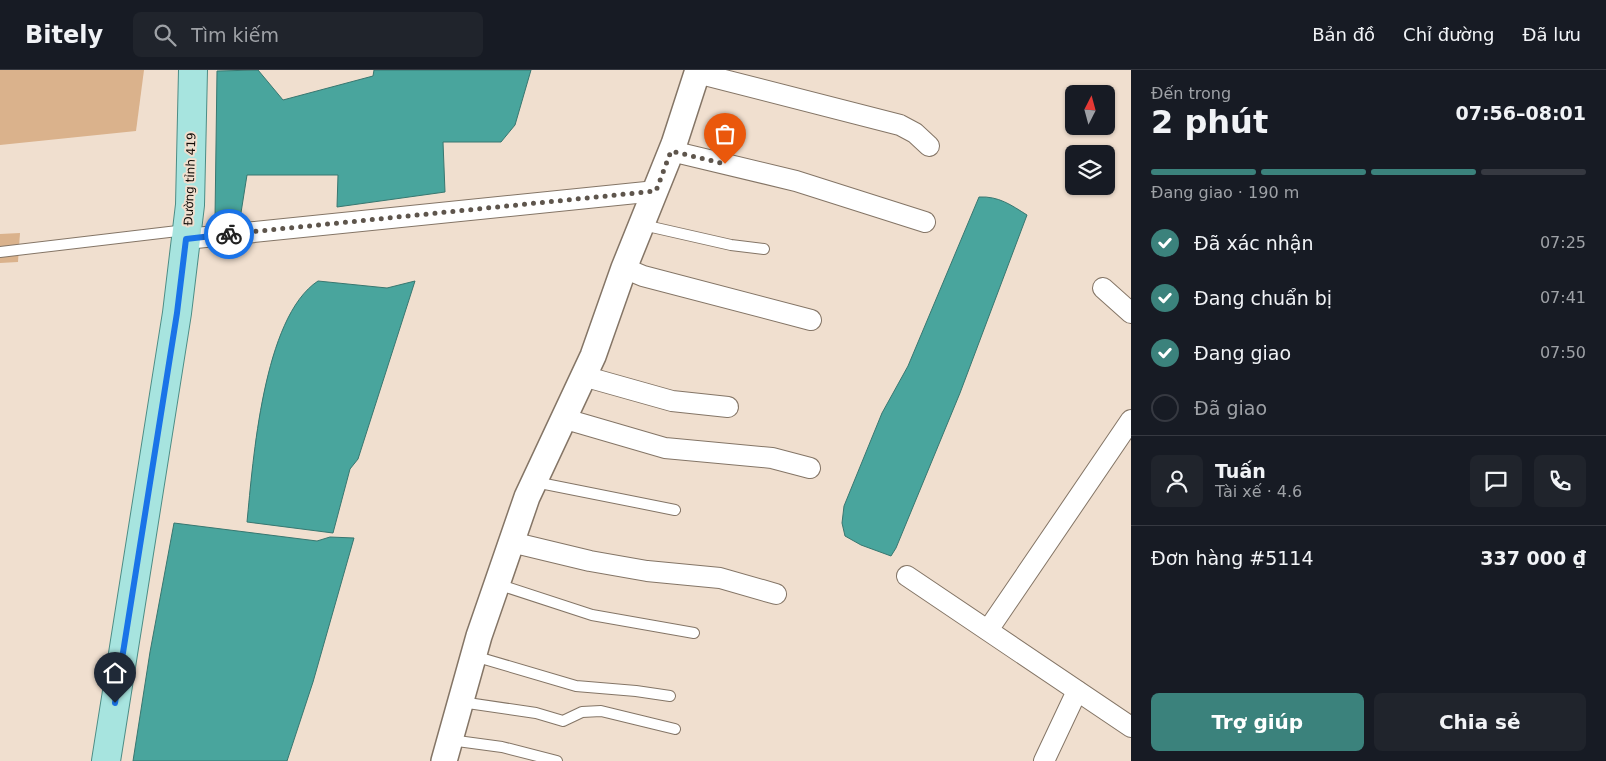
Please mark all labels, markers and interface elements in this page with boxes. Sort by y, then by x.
search box [133,12,483,57]
text: Bitely [25,21,103,49]
icon: search [151,21,179,49]
text: Tìm kiếm [191,24,279,46]
text: Bản đồ [1312,24,1375,45]
text: Chỉ đường [1403,24,1494,45]
text: Đã lưu [1522,24,1581,45]
text: Đến trong [1151,84,1231,103]
north arrow [1065,85,1115,135]
map controls [1065,85,1115,195]
text: 07:56–08:01 [1456,102,1586,124]
text: 2 phút [1151,103,1268,141]
pin [704,113,746,164]
icon: bag [711,120,739,148]
street label: Đường tỉnh 419 [181,132,199,226]
button: layers [1065,145,1115,195]
text: Đang giao · 190 m [1151,183,1299,202]
courier [204,209,254,259]
icon: bike [215,220,243,248]
icon: check [1151,229,1179,257]
text: Đã xác nhận [1194,232,1314,254]
text: 07:25 [1540,233,1586,252]
icon: check [1151,284,1179,312]
text: Đang chuẩn bị [1194,287,1332,309]
text: 07:41 [1540,288,1586,307]
icon: check [1151,339,1179,367]
text: Đang giao [1194,342,1291,364]
text: 07:50 [1540,343,1586,362]
text: Đã giao [1194,397,1267,419]
button: person [1151,455,1203,507]
button: chat [1470,455,1522,507]
button: phone [1534,455,1586,507]
text: Tuấn [1215,460,1266,482]
text: Tài xế · 4.6 [1215,482,1302,501]
text: Đơn hàng #5114 [1151,547,1314,569]
text: 337 000 ₫ [1480,547,1586,569]
pin [94,652,136,703]
icon: home [101,659,129,687]
button: Trợ giúp [1151,693,1364,751]
button: Chia sẻ [1374,693,1586,751]

